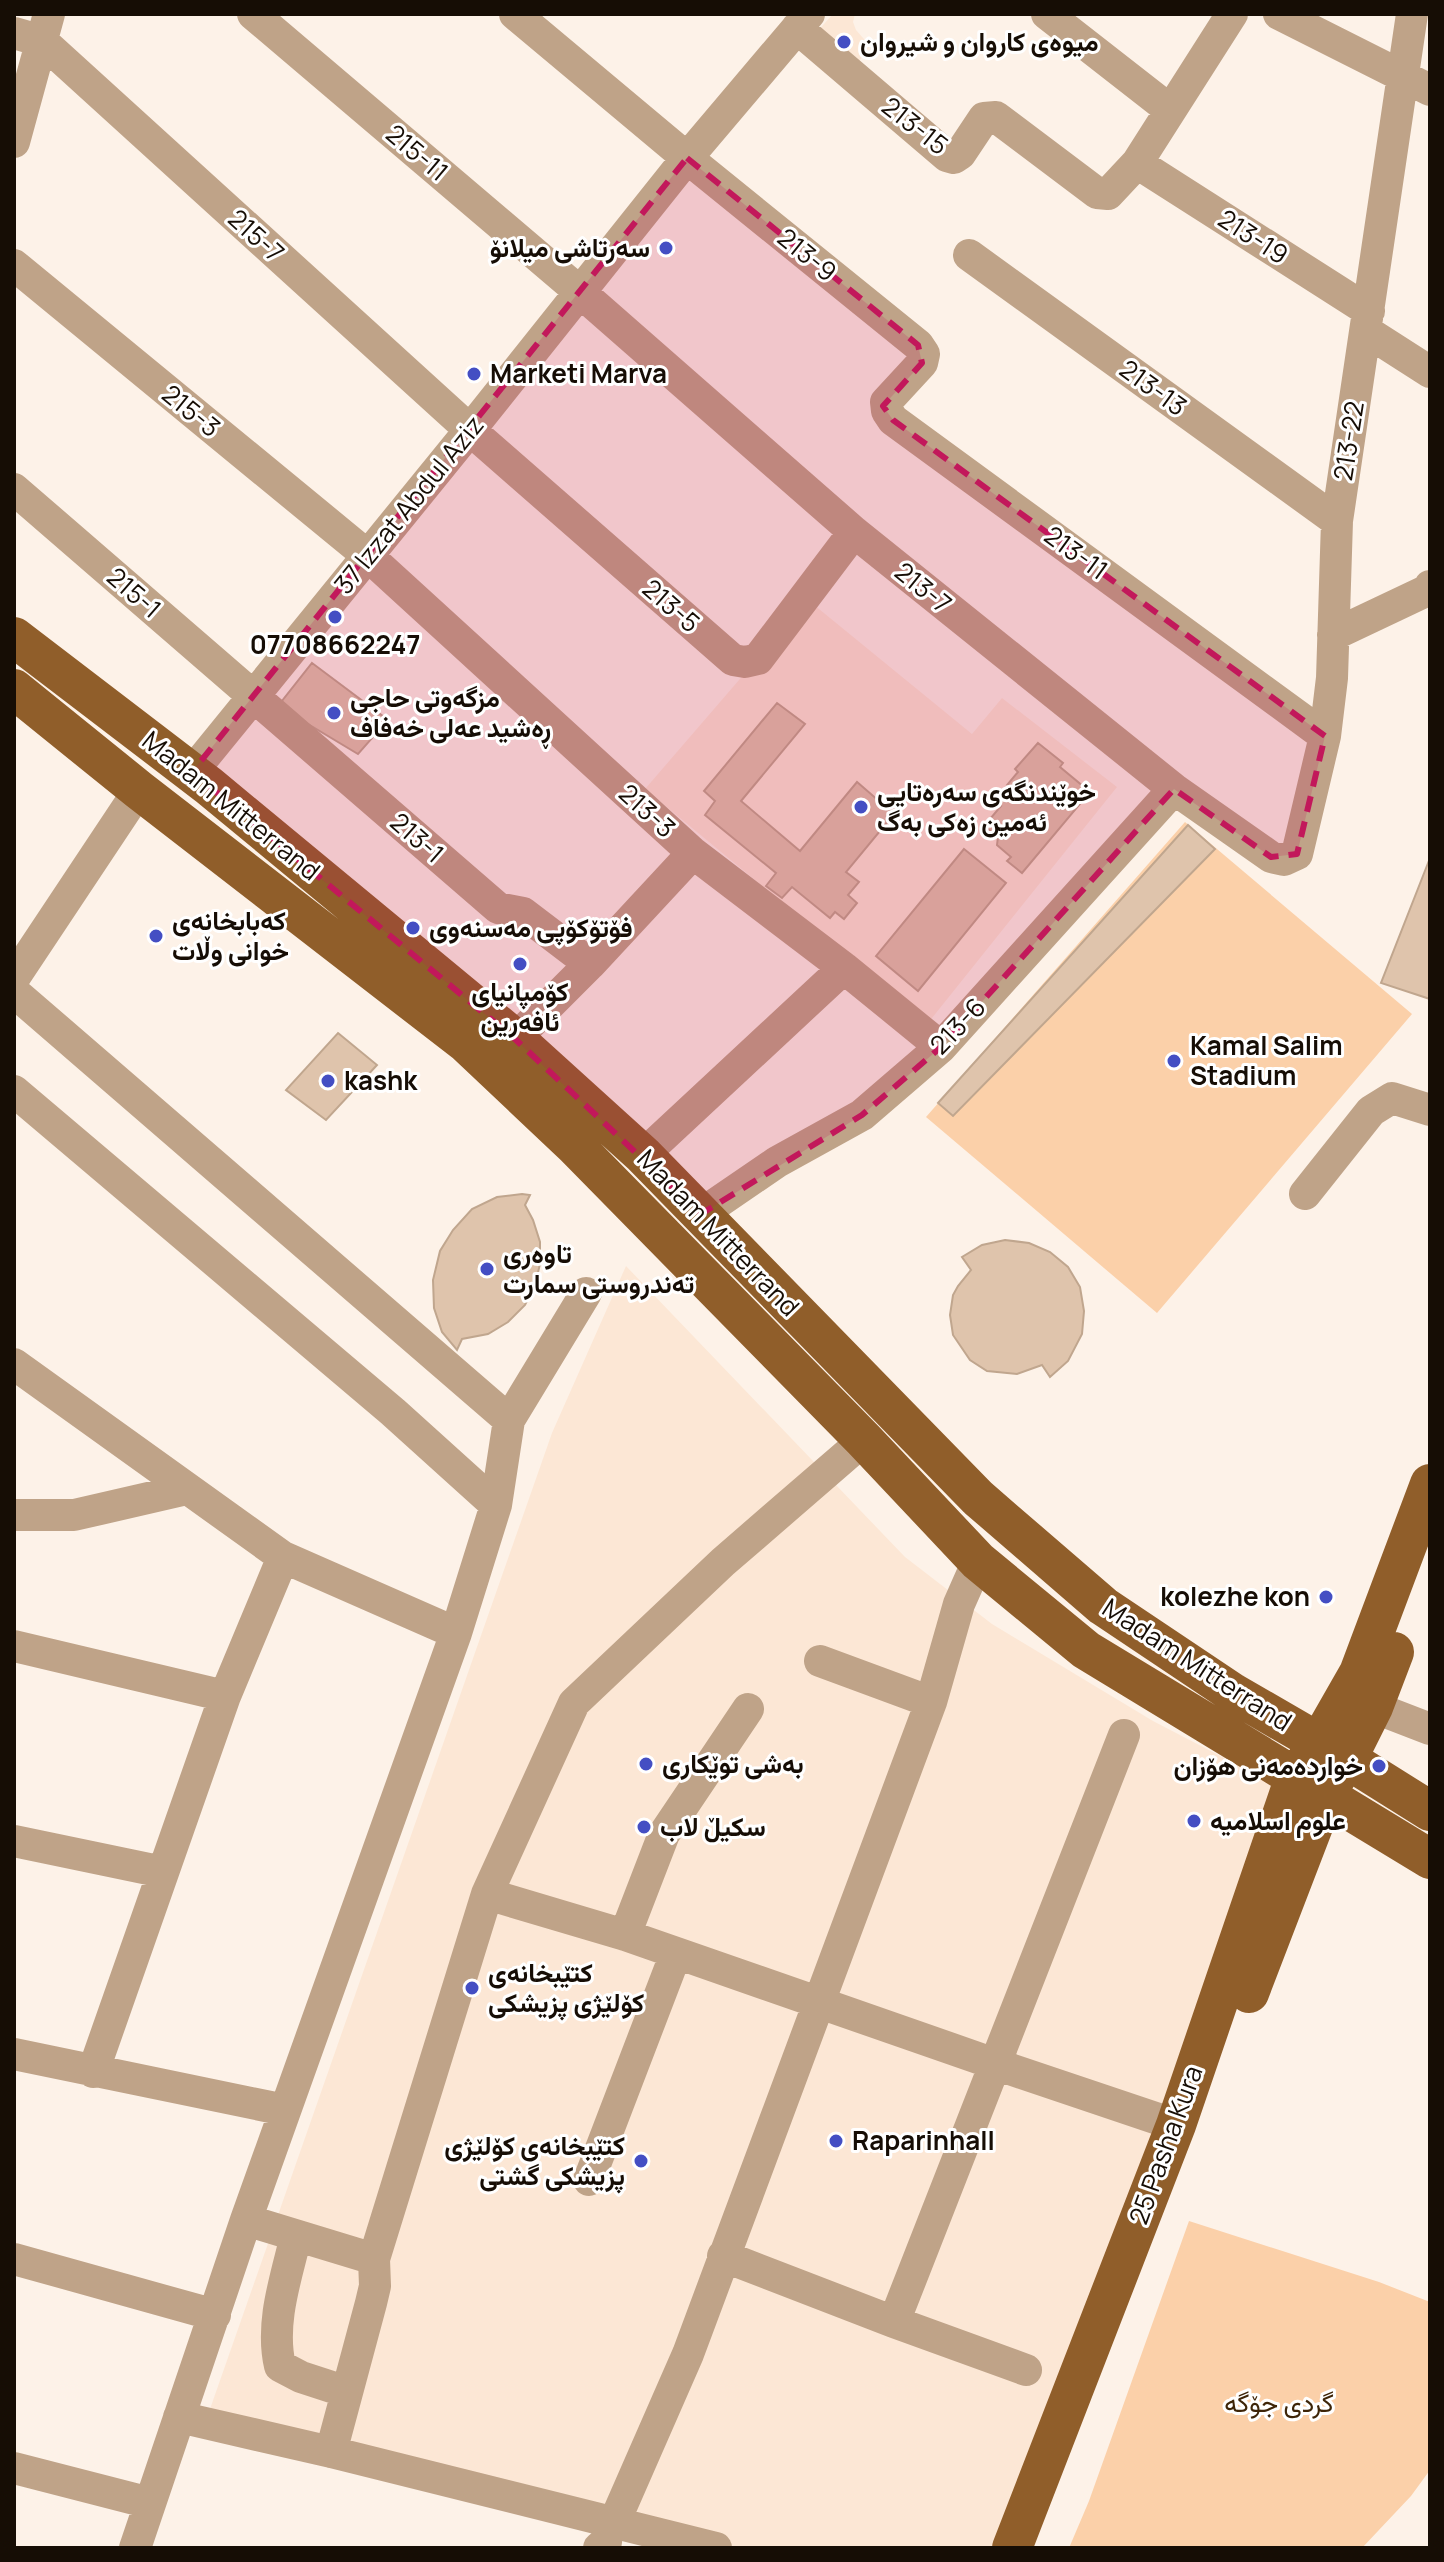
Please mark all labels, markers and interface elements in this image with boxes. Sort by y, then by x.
place label: میوەی کاروان و شیروان [860,23,1099,59]
marker: میوەی کاروان و شیروان [835,33,853,51]
street label: 213-15 [875,88,956,163]
street label: 215-11 [379,116,456,189]
street label: 215-7 [221,200,292,270]
street label: 213-19 [1212,200,1295,272]
street label: 213-9 [770,219,845,289]
place label: سەرتاشی میلانۆ [490,229,650,265]
marker: سەرتاشی میلانۆ [657,239,675,257]
street label: 213-13 [1113,351,1194,424]
place label: Marketi Marva [490,355,667,391]
marker: Marketi Marva [465,365,483,383]
street label: 215-3 [155,376,228,445]
street label: 213-22 [1324,399,1372,483]
street label: 37 Izzat Abdul Aziz [325,408,491,601]
street label: 213-11 [1037,517,1116,587]
street label: 213-7 [888,553,960,621]
street label: 215-1 [100,559,170,626]
street label: 213-5 [635,570,708,640]
marker: 07708662247 [326,608,344,626]
place label: 07708662247 [250,626,420,662]
place label: مزگەوتی حاجی ڕەشید عەلی خەفاف [350,679,551,749]
marker: مزگەوتی حاجی ڕەشید عەلی خەفاف [325,704,343,722]
street label: Madam Mitterrand [135,722,328,888]
place label: خوێندنگەی سەرەتایی ئەمین زەکی بەگ [877,773,1096,839]
street label: 213-3 [612,775,684,845]
marker: خوێندنگەی سەرەتایی ئەمین زەکی بەگ [852,798,870,816]
street label: 213-1 [383,804,452,871]
place label: کەبابخانەی خوانی وڵات [172,902,289,968]
place label: فۆتۆکۆپی مەسنەوی [429,909,633,946]
marker: فۆتۆکۆپی مەسنەوی [404,919,422,937]
marker: کەبابخانەی خوانی وڵات [147,927,165,945]
marker: کۆمپانیای ئافەرین [511,955,529,973]
place label: کۆمپانیای ئافەرین [471,973,569,1039]
street label: 213-6 [921,989,993,1062]
place label: Kamal Salim Stadium [1190,1027,1343,1093]
marker: Kamal Salim Stadium [1165,1052,1183,1070]
place label: kashk [344,1062,418,1098]
marker: kashk [319,1072,337,1090]
street label: Madam Mitterrand [630,1141,808,1324]
place label: تاوەری تەندروستی سمارت [503,1235,695,1301]
marker: تاوەری تەندروستی سمارت [478,1260,496,1278]
place label: kolezhe kon [1160,1578,1310,1614]
marker: kolezhe kon [1317,1588,1335,1606]
street label: Madam Mitterrand [1096,1589,1299,1739]
place label: بە‌شی توێكاری [662,1745,804,1781]
place label: خواردە‌مە‌نی ھۆزان [1173,1747,1363,1783]
marker: بە‌شی توێكاری [637,1755,655,1773]
marker: خواردە‌مە‌نی ھۆزان [1370,1757,1388,1775]
place label: علوم اسلاميه [1210,1802,1346,1838]
place label: سكیڵ لاب [660,1808,766,1844]
marker: علوم اسلاميه [1185,1812,1203,1830]
marker: سكیڵ لاب [635,1818,653,1836]
place label: كتێبخانە‌ی كۆلێژی پزیشكی [488,1954,644,2021]
marker: كتێبخانە‌ی كۆلێژی پزیشكی [463,1979,481,1997]
street label: 25 Pasha Kura [1120,2060,1210,2229]
place label: Raparinhall [852,2122,995,2158]
place label: کتێبخانەی کۆلێژی پزیشکی گشتی [444,2127,625,2194]
marker: Raparinhall [827,2132,845,2150]
marker: کتێبخانەی کۆلێژی پزیشکی گشتی [632,2152,650,2170]
park label: گردی جۆگە [1224,2384,1334,2420]

